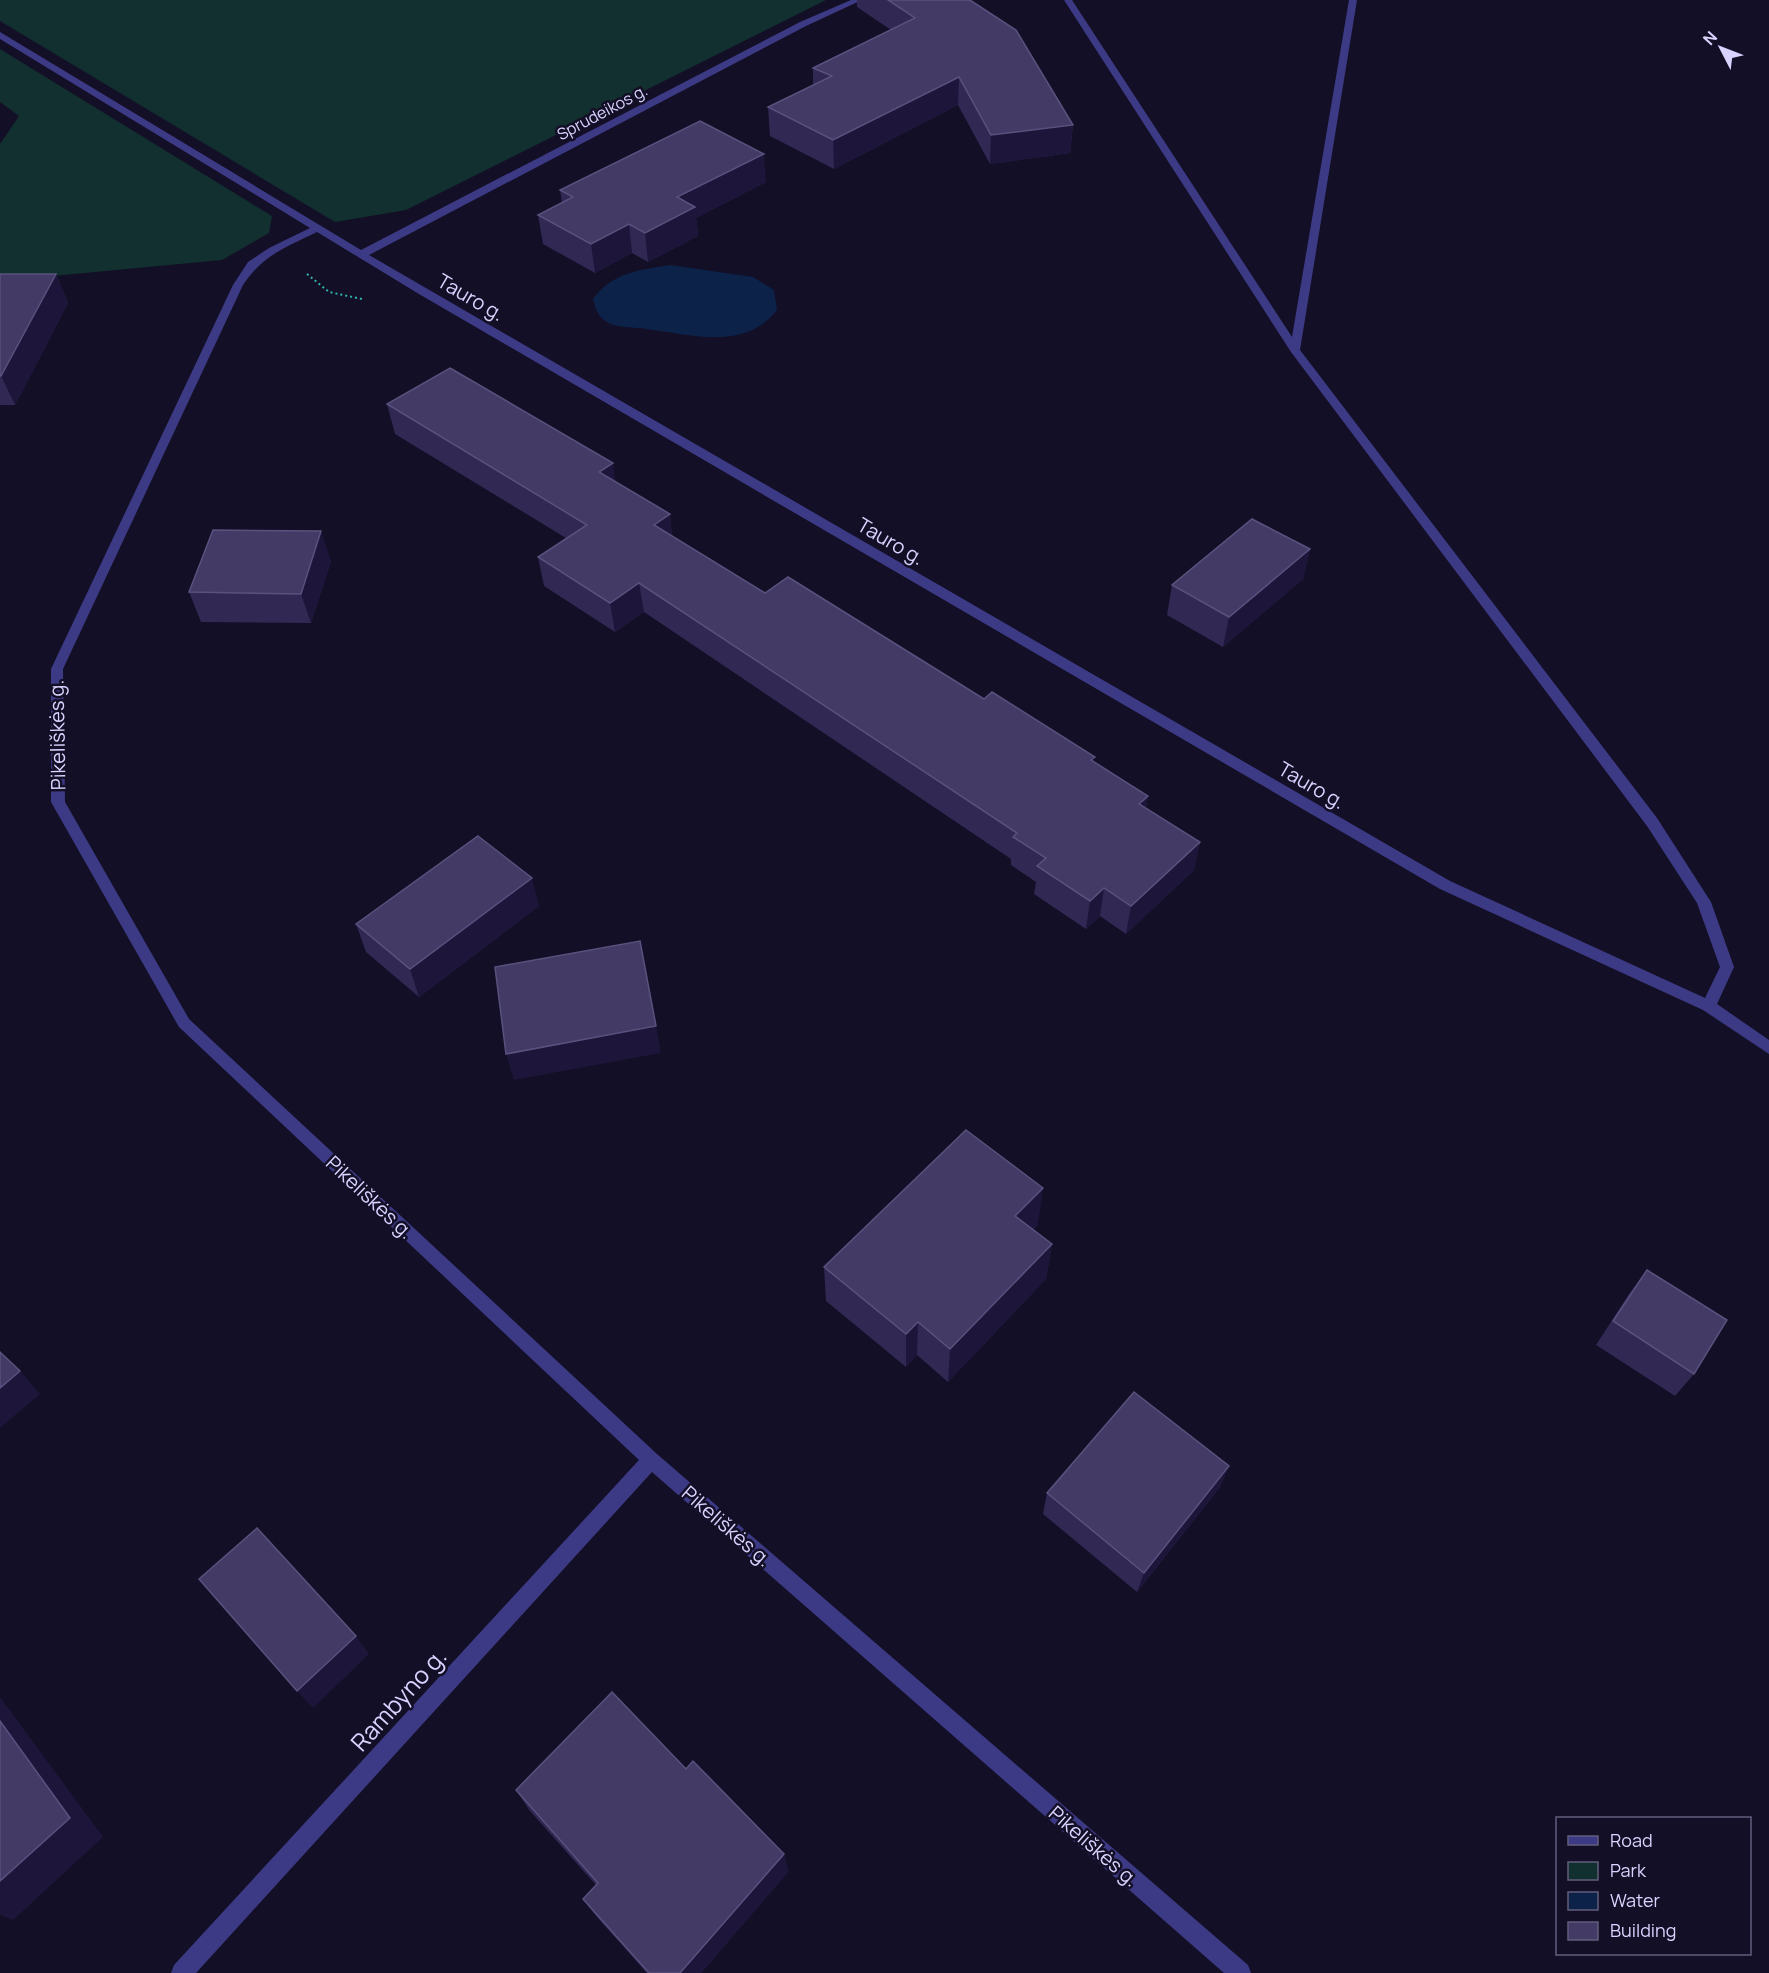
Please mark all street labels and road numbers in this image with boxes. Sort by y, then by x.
street label: Sprudeikos g. [553,79,651,145]
street label: Tauro g. [433,267,509,327]
street label: Tauro g. [853,511,929,571]
street label: Pikeliškės g. [43,679,71,791]
street label: Tauro g. [1274,755,1350,815]
street label: Pikeliškės g. [320,1149,420,1245]
street label: Pikeliškės g. [676,1480,778,1572]
street label: Rambyno g. [343,1640,453,1758]
street label: Pikeliškės g. [1043,1800,1145,1892]

